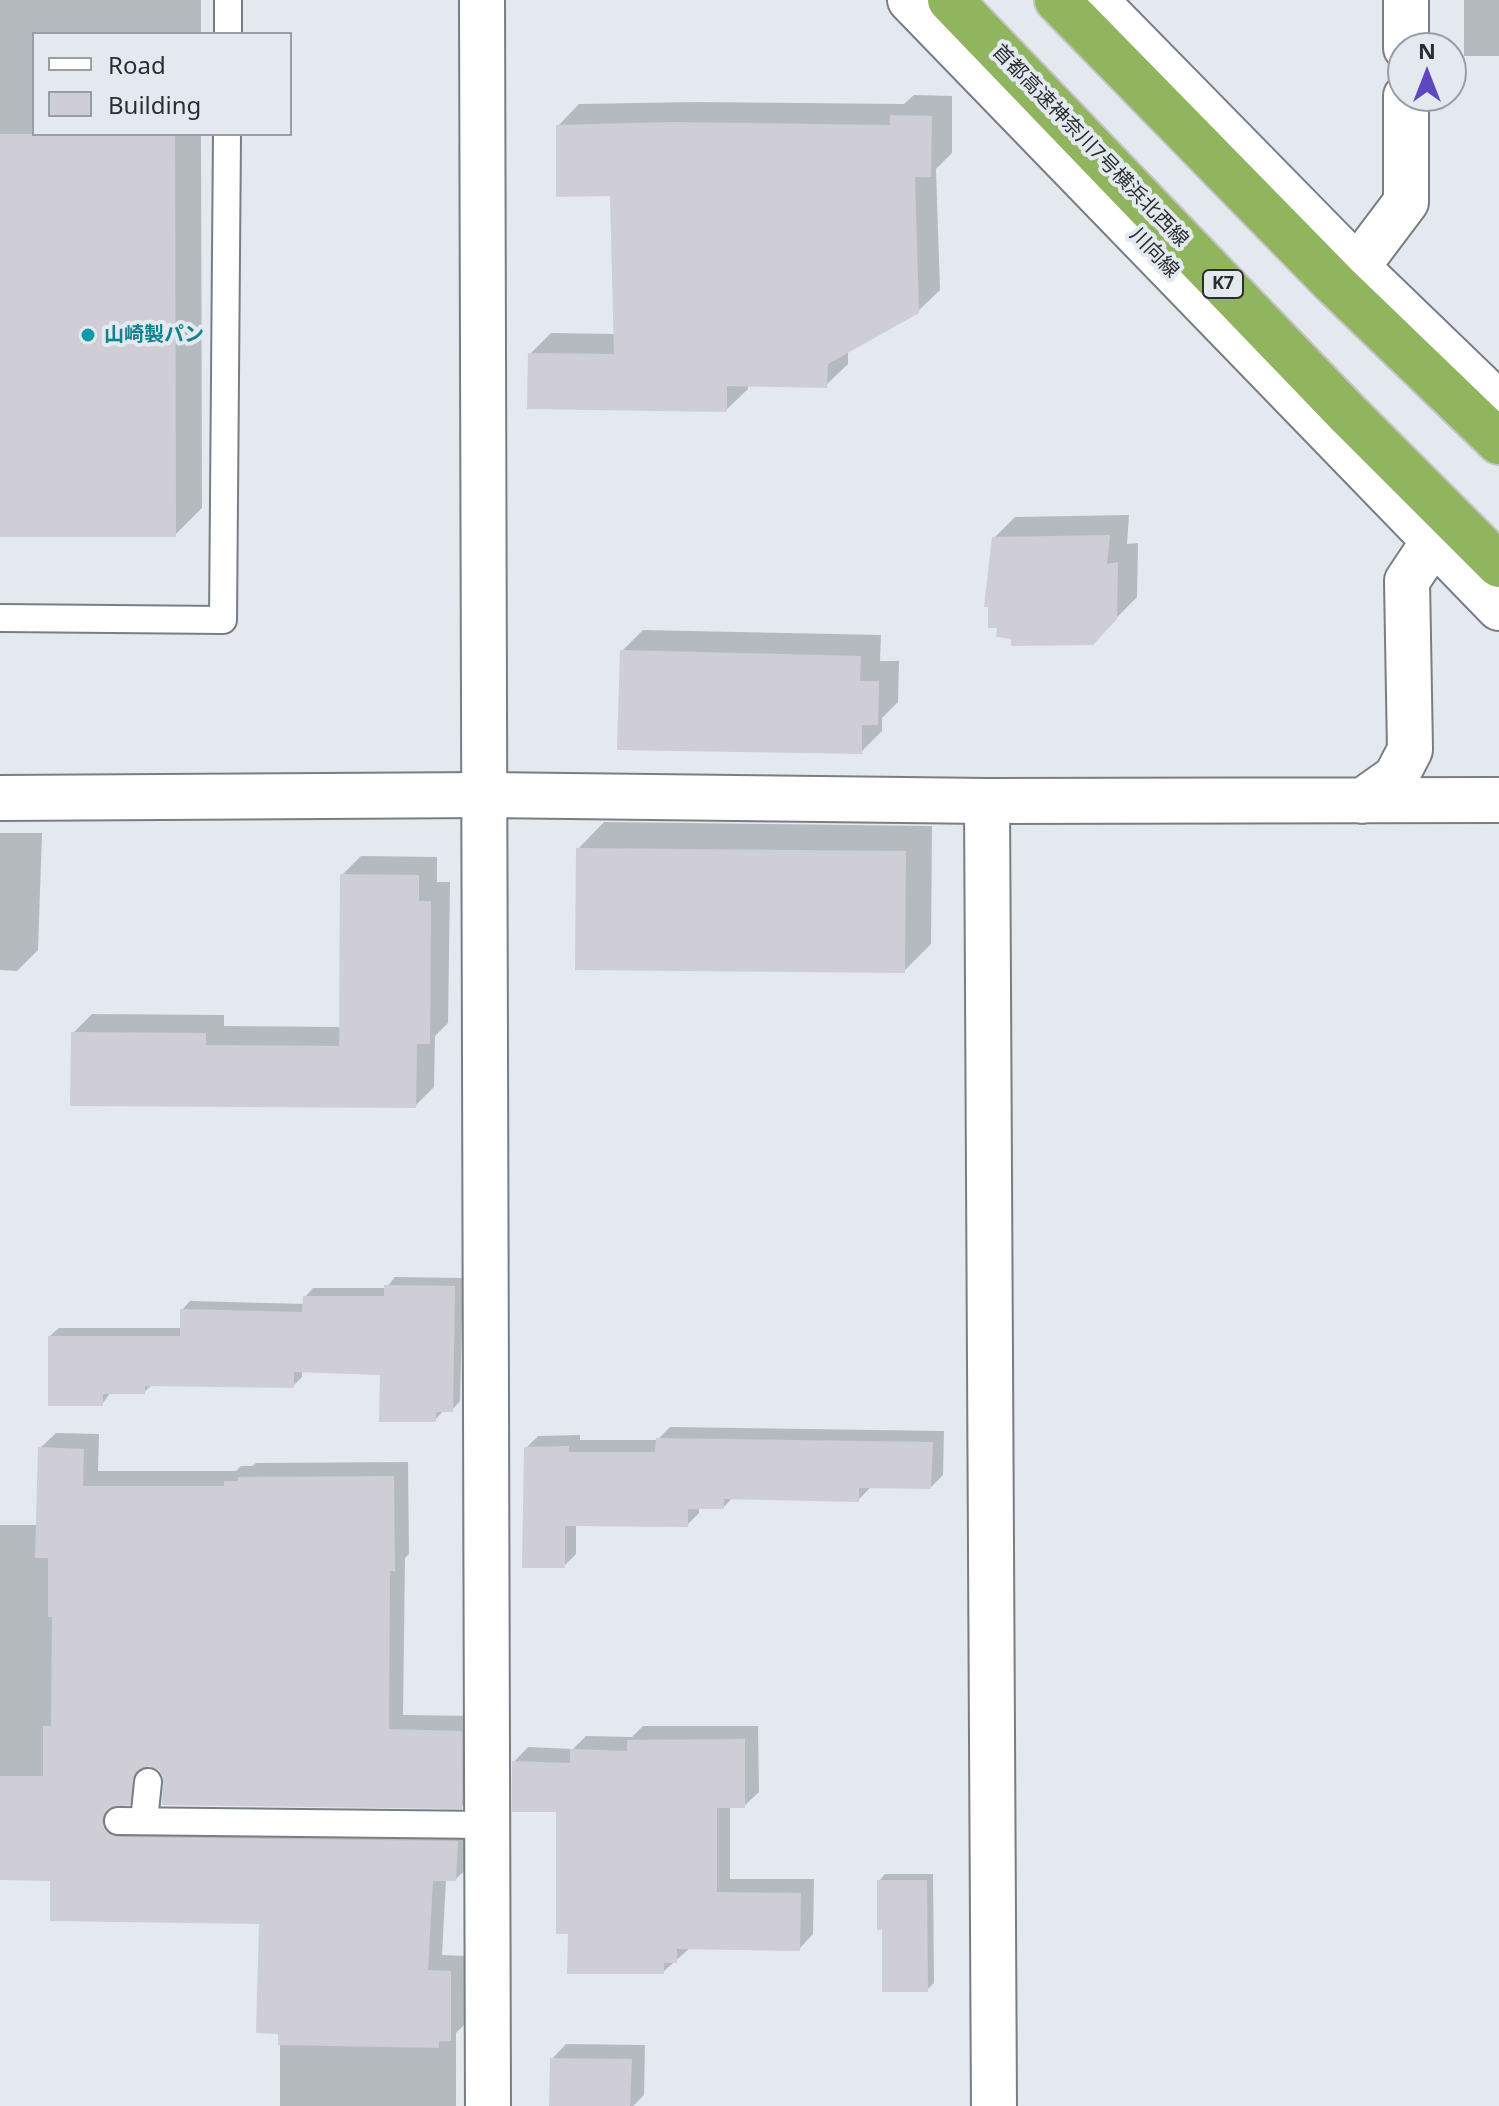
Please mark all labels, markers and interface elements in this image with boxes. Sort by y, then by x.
legend [32,32,292,136]
north arrow [1387,32,1467,112]
text: N [1418,35,1436,65]
street label: 首都高速神奈川7号横浜北西線 [987,40,1193,252]
text: Road [108,48,166,81]
text: Building [108,88,201,121]
street label: 川向線 [1125,223,1183,283]
road number: K7 [1203,270,1243,298]
place label: 山崎製パン [104,323,204,347]
marker: 山崎製パン [79,326,97,344]

